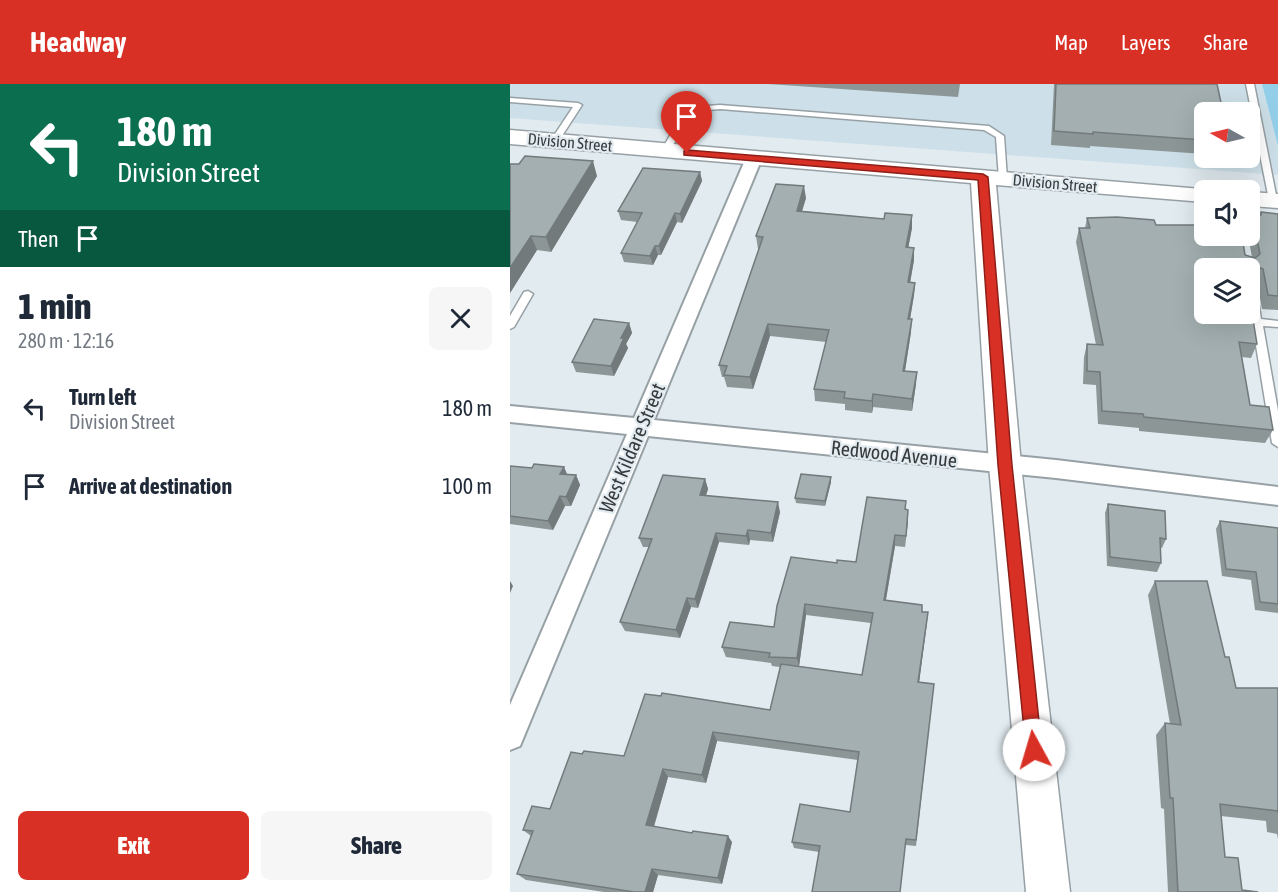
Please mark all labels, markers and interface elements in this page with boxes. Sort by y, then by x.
text: Headway [30,26,126,58]
text: Map [1054,30,1088,54]
text: Layers [1121,30,1171,54]
text: Share [1204,30,1248,54]
pin [661,91,712,153]
icon: arrive [670,100,703,133]
north arrow [1194,102,1260,168]
map controls [1194,102,1260,324]
text: 180 m [117,107,212,155]
icon: left [18,108,96,186]
street label: Division Street [527,129,613,155]
text: Division Street [117,157,260,188]
street label: Division Street [1012,170,1098,196]
button: sound [1194,180,1260,246]
icon: arrive [71,222,104,255]
text: Then [18,226,59,252]
button: layers [1194,258,1260,324]
text: 1 min [18,285,92,327]
button: close [429,287,492,350]
text: 280 m · 12:16 [18,329,114,352]
street label: West Kildare Street [594,379,669,516]
text: Turn left [69,384,136,410]
icon: left [18,392,51,425]
text: 180 m [442,395,492,421]
text: Division Street [69,410,175,433]
street label: Redwood Avenue [830,435,958,472]
icon: arrive [18,470,51,503]
text: Arrive at destination [69,473,232,499]
text: 100 m [442,473,492,499]
position arrow [1002,718,1066,782]
button: Exit [18,811,249,880]
button: Share [261,811,492,880]

